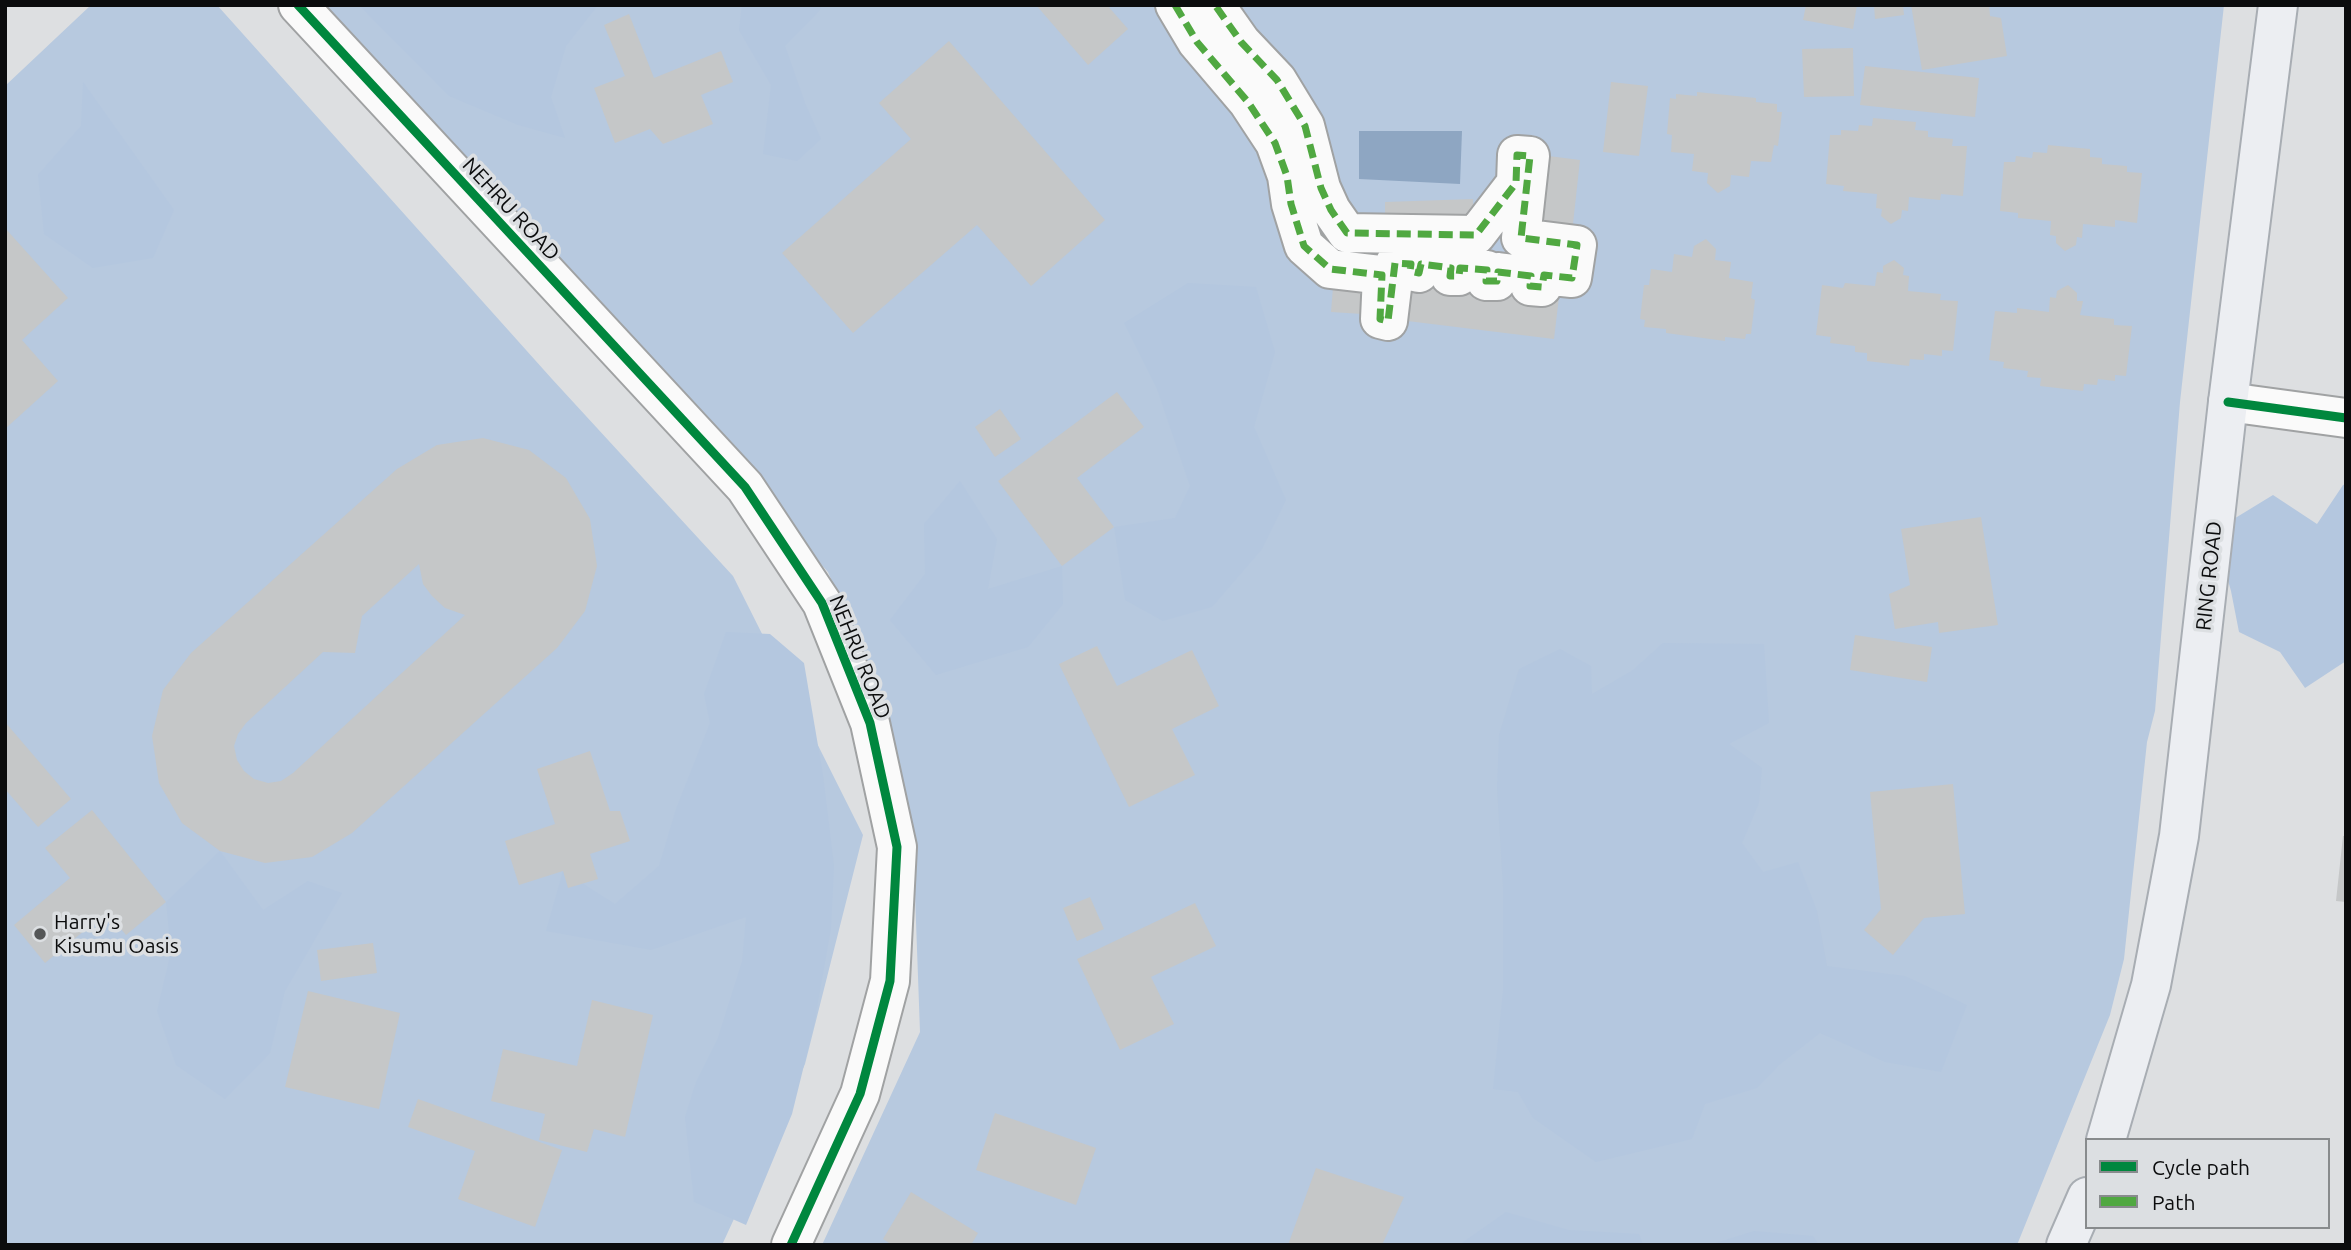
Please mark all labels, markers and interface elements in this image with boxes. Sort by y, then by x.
street label: NEHRU ROAD [457,152,565,266]
street label: RING ROAD [2191,520,2227,632]
street label: NEHRU ROAD [824,591,896,723]
place label: Harry's Kisumu Oasis [54,909,179,959]
marker: Harry's Kisumu Oasis [32,926,48,942]
legend [2085,1138,2330,1229]
text: Cycle path [2152,1155,2250,1179]
text: Path [2152,1190,2195,1214]

